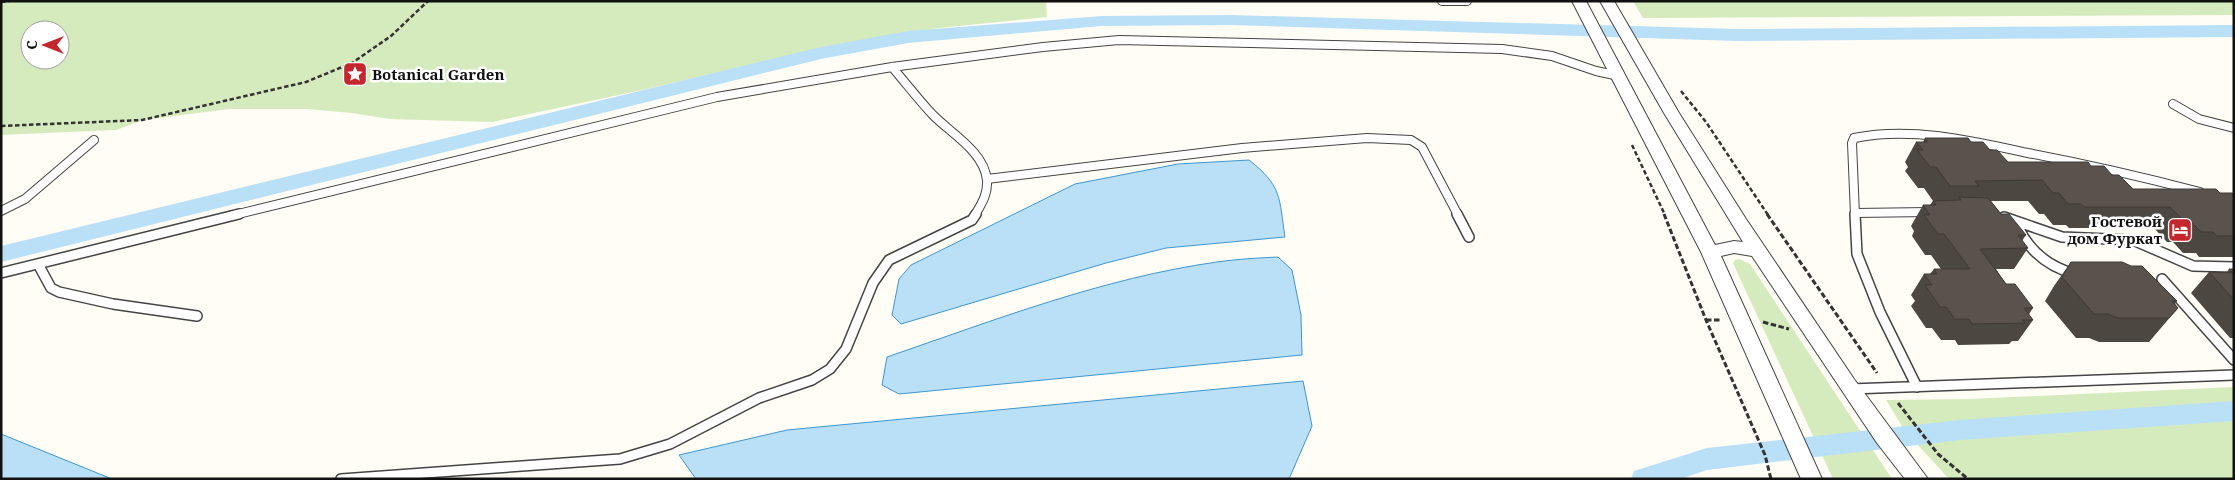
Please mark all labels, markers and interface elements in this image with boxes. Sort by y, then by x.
north arrow [20,20,70,70]
text: С [22,40,41,50]
place icon: Botanical Garden [342,61,368,87]
place label: Botanical Garden [372,64,504,84]
place label: Гостевой дом Фуркат [2067,211,2163,248]
hotel icon: Гостевой дом Фуркат [2167,217,2193,243]

